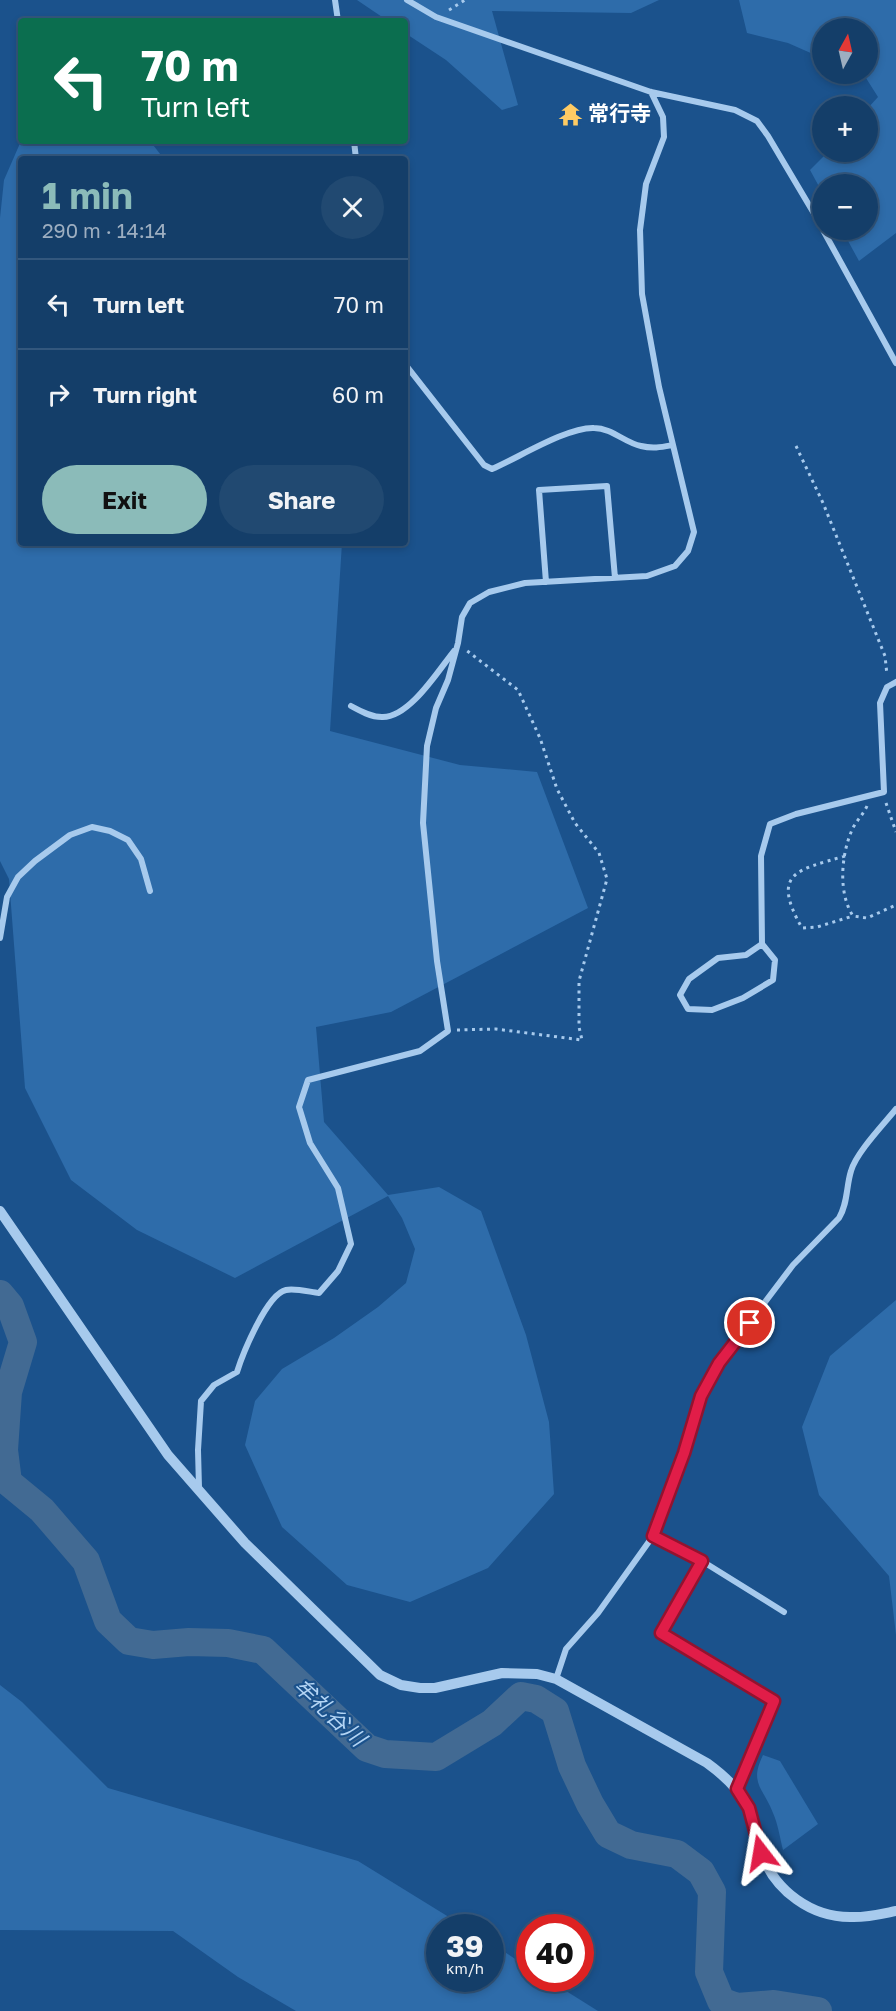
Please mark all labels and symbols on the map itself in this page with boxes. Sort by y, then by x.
north arrow [812,18,878,84]
place label: 常行寺 [588,100,651,126]
temple icon: 常行寺 [557,101,583,127]
pin [724,1297,775,1348]
water label: 牟礼谷川 [289,1672,373,1753]
position arrow [729,1821,793,1885]
speed limit sign: 40 [516,1914,594,1992]

